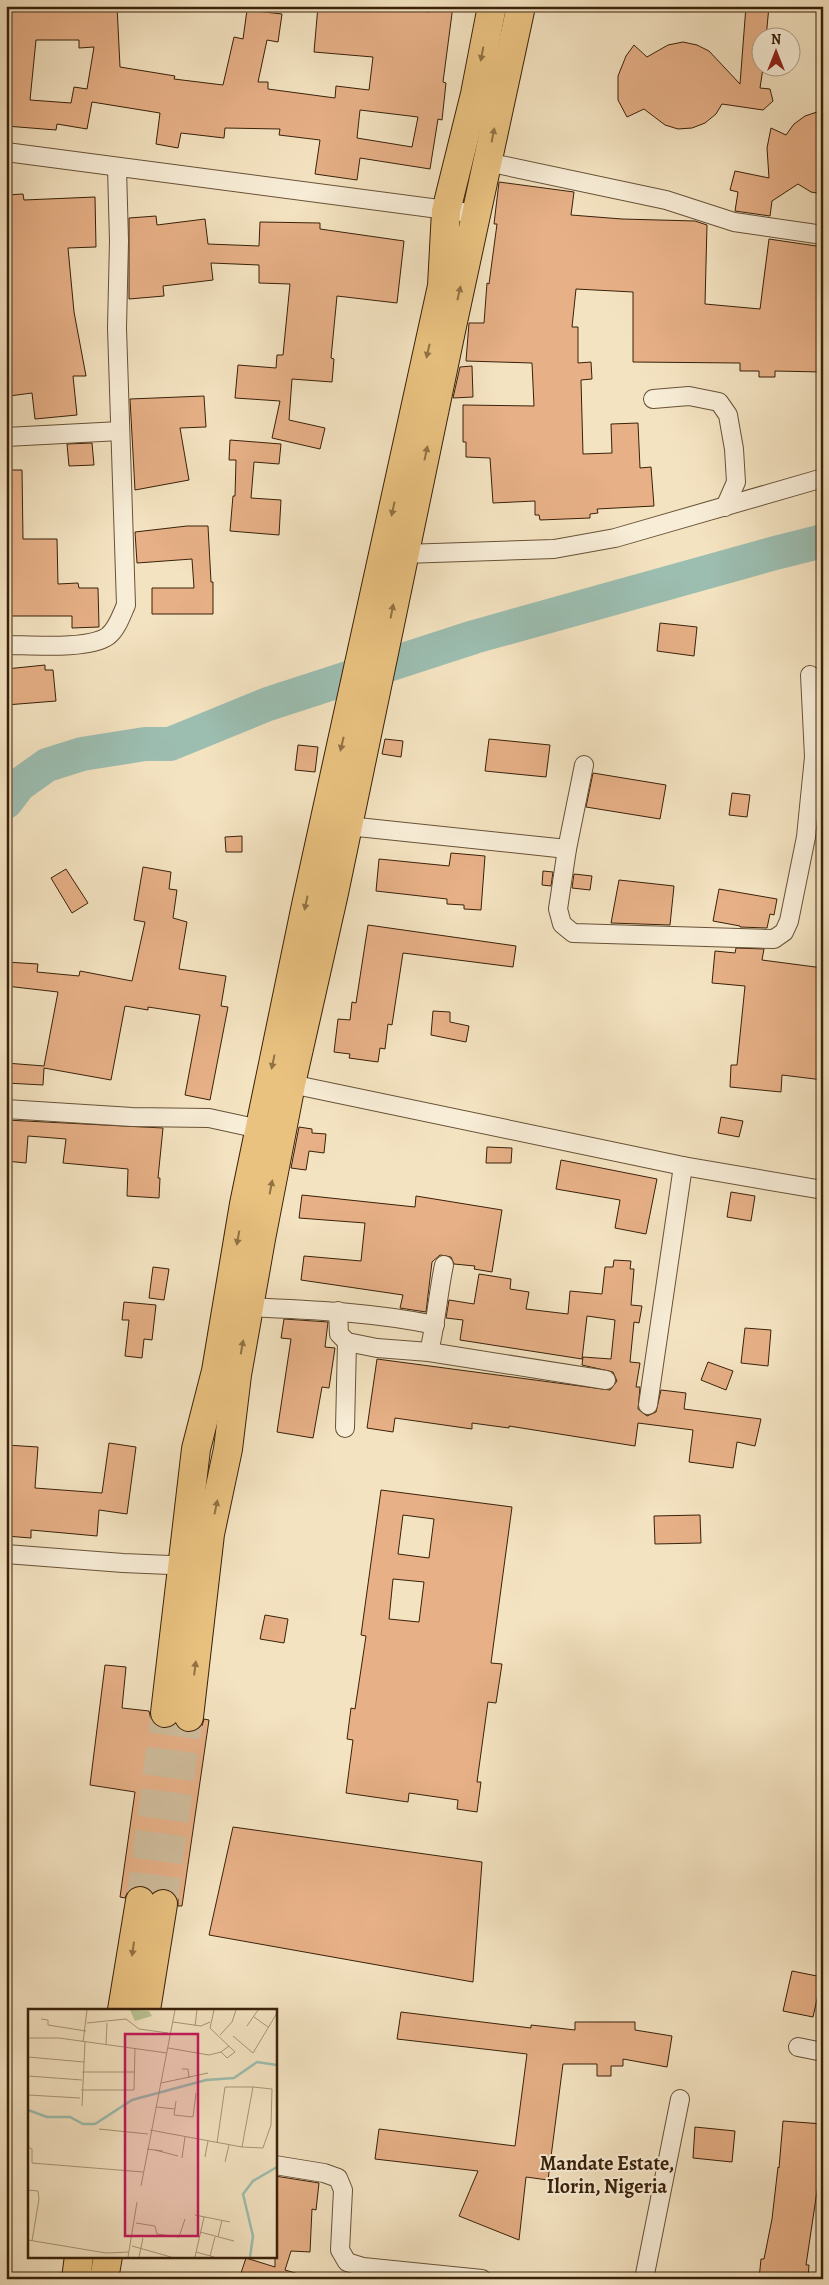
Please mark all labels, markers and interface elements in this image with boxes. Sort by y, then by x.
north arrow [752,28,802,78]
text: N [771,30,781,49]
one-way arrow [478,47,486,63]
one-way arrow [489,127,497,142]
one-way arrow [455,286,463,301]
one-way arrow [424,343,432,358]
one-way arrow [422,445,430,460]
one-way arrow [389,502,397,517]
one-way arrow [388,604,396,619]
one-way arrow [338,737,346,752]
one-way arrow [302,895,310,910]
one-way arrow [269,1054,277,1069]
one-way arrow [268,1179,276,1195]
one-way arrow [233,1231,241,1247]
one-way arrow [239,1339,247,1355]
one-way arrow [212,1499,220,1515]
one-way arrow [191,1660,199,1676]
one-way arrow [129,1941,137,1957]
inset map [28,2009,276,2258]
district label: Mandate Estate, Ilorin, Nigeria [540,2150,674,2200]

